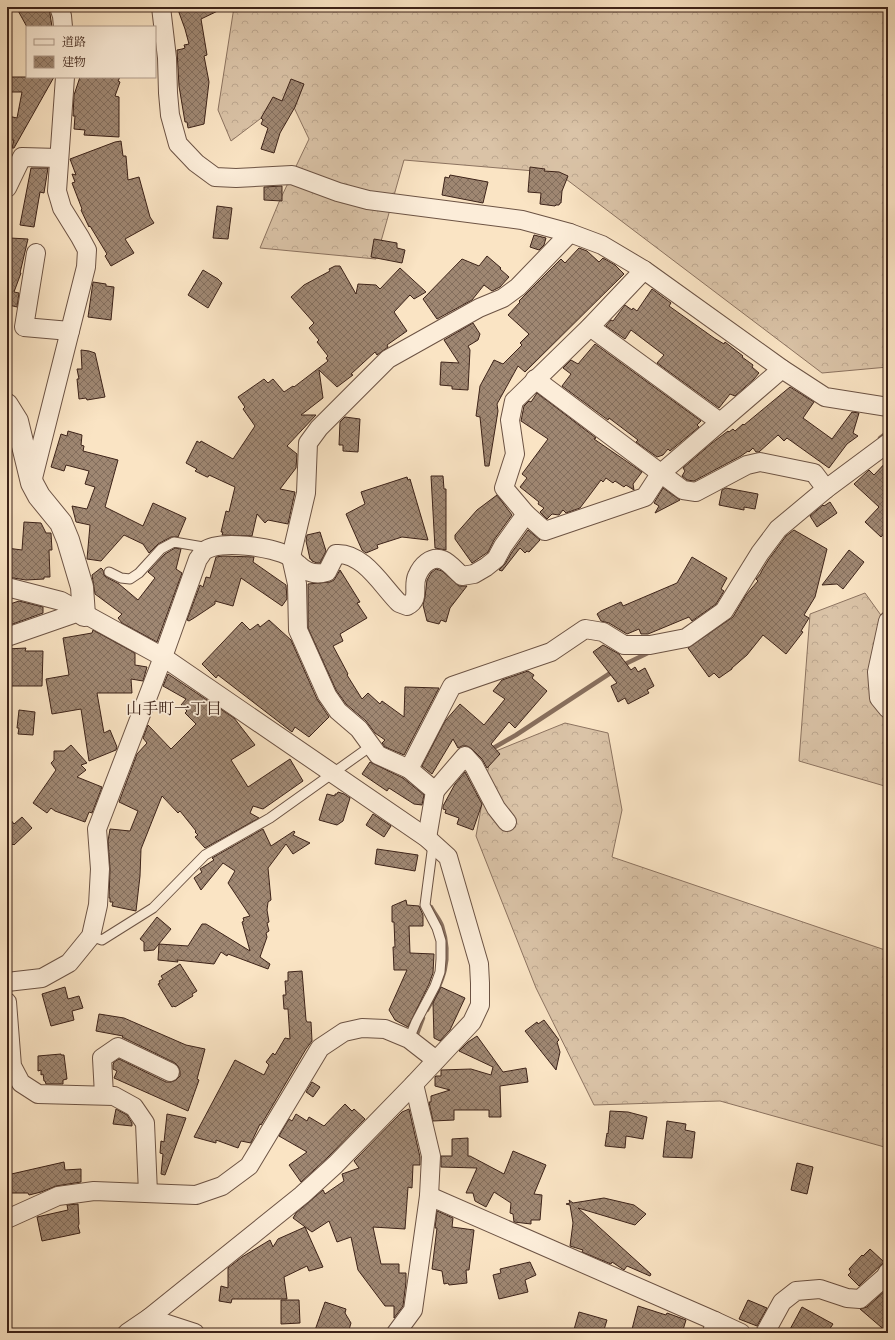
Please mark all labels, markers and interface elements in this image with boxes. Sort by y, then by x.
legend [26,26,156,78]
text: 道路 [62,33,86,50]
text: 建物 [62,53,86,70]
district label: 山手町一丁目 [126,696,222,720]

